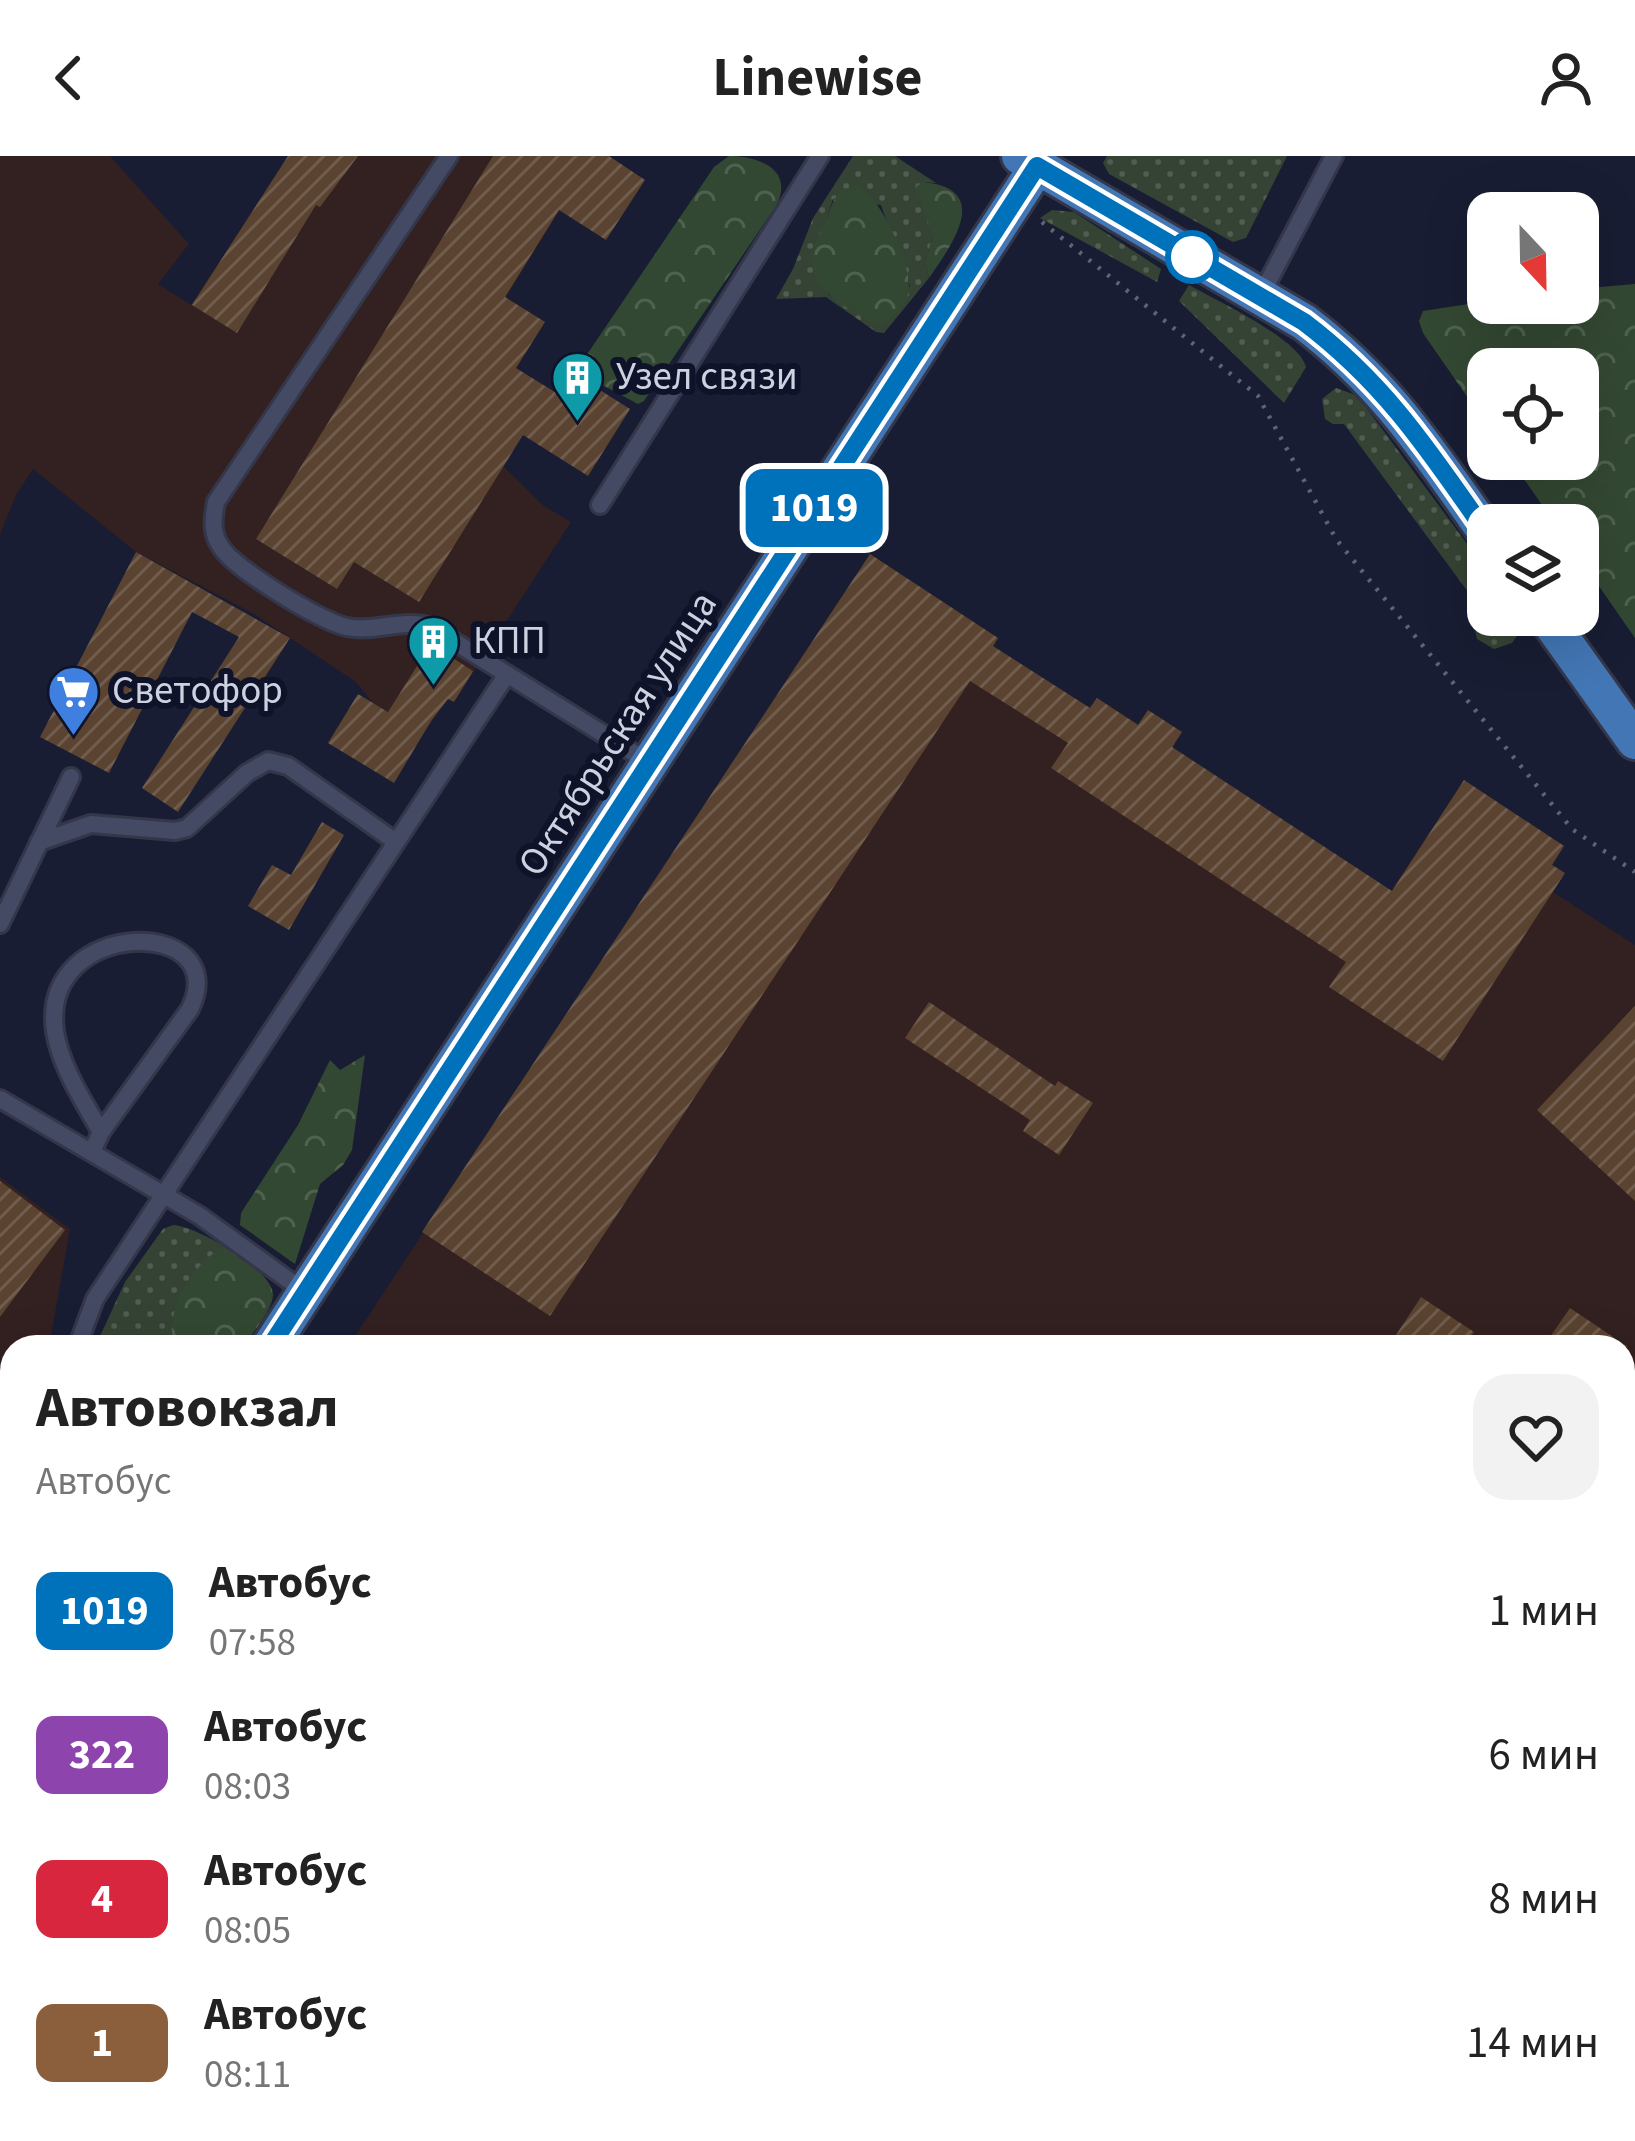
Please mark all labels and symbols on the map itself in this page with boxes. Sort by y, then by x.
north arrow [1467,192,1599,324]
unlabelled marker [1167,232,1217,282]
building icon: Узел связи [549,349,605,423]
place label: Узел связи [616,349,798,405]
line badge: 1019 [730,469,898,547]
street label: Октябрьская улица [505,581,731,887]
building icon: КПП [406,613,462,687]
place label: КПП [473,613,546,669]
supermarket icon: Светофор [45,663,101,737]
place label: Светофор [112,663,283,719]

